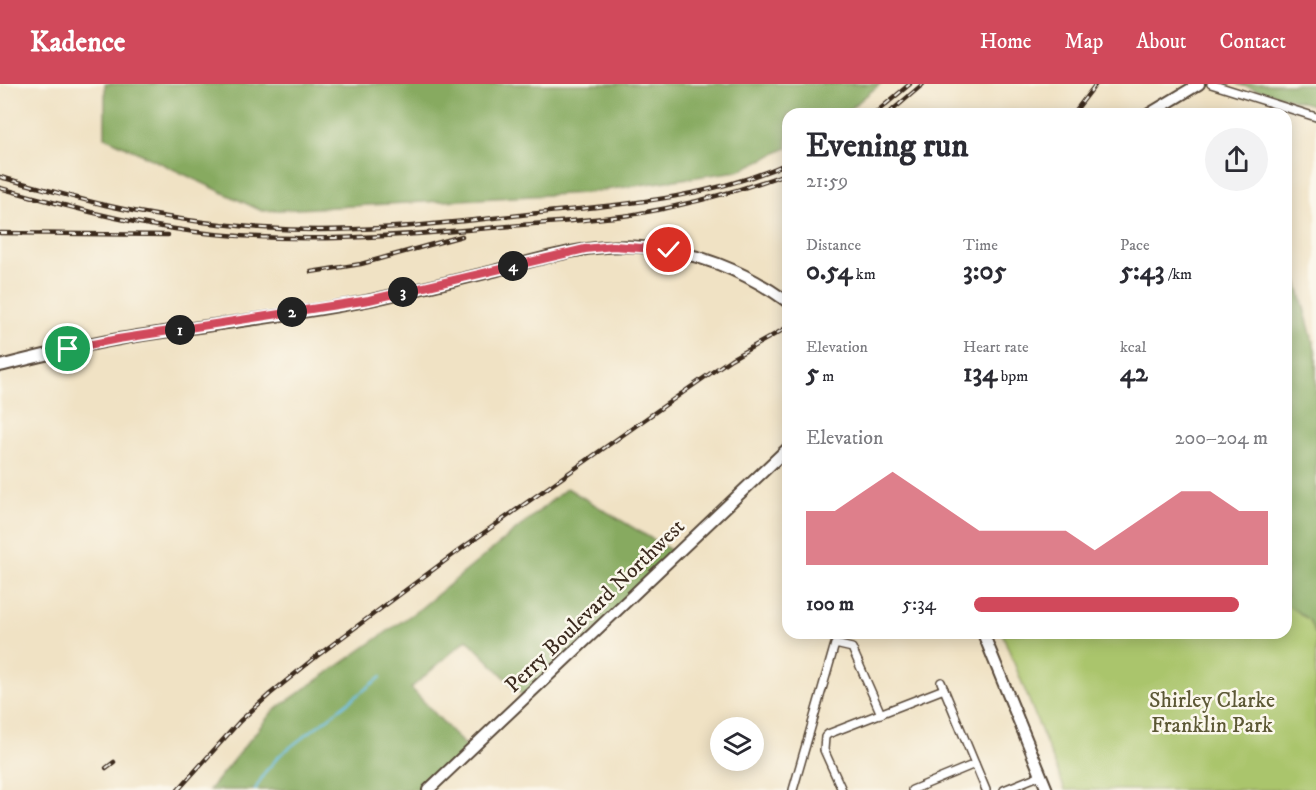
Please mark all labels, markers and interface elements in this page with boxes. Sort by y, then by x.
text: Kadence [30,25,125,60]
text: Home [980,29,1032,55]
text: Map [1065,29,1103,55]
text: About [1136,29,1187,55]
text: Contact [1220,29,1286,55]
text: Evening run [806,126,968,167]
button: share [1205,128,1268,191]
text: 21:59 [806,169,848,194]
pin [643,224,694,275]
icon: check [652,233,685,266]
text: Distance [806,235,861,255]
text: Time [963,235,998,255]
text: Pace [1120,235,1150,255]
pin: 4 [498,251,528,281]
text: 0.54 [806,255,852,288]
text: 3:05 [963,255,1006,288]
text: 5:43 [1120,255,1164,288]
text: 4 [508,256,518,276]
text: km [852,264,876,284]
text: /km [1164,264,1192,284]
pin: 3 [388,277,418,307]
text: 3 [400,282,406,302]
pin: 2 [277,297,307,327]
text: 2 [288,302,296,322]
pin: 1 [165,315,195,345]
text: 1 [177,320,183,340]
pin [42,323,93,374]
icon: arrive [51,332,84,365]
text: Elevation [806,337,868,357]
text: Heart rate [963,337,1029,357]
text: kcal [1120,337,1146,357]
text: 5 [806,357,819,390]
text: 134 [963,357,997,390]
text: 42 [1120,357,1148,390]
text: m [819,366,834,386]
text: bpm [997,366,1028,386]
text: Elevation [806,426,883,451]
text: 200–204 m [1175,426,1268,451]
street label: Perry Boulevard Northwest [500,513,690,699]
text: 100 m [806,592,854,617]
text: 5:34 [902,592,936,617]
park label: Shirley Clarke Franklin Park [1149,687,1275,739]
map controls [710,717,764,771]
button: layers [710,717,764,771]

